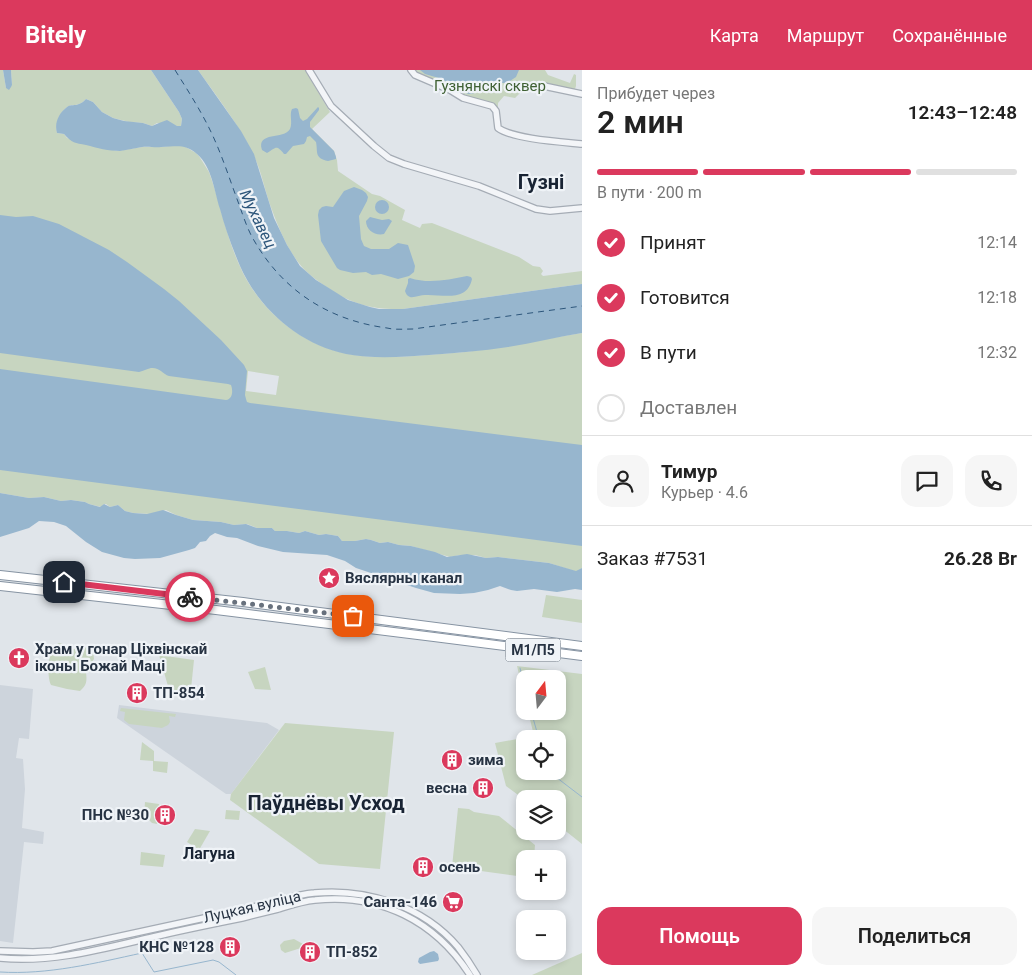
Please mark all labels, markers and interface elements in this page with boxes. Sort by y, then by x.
text: Bitely [25,21,86,49]
text: Карта [710,25,759,46]
text: Маршрут [787,25,864,46]
text: Сохранённые [892,25,1007,46]
park label: Гузнянскі сквер [434,77,546,95]
text: Прибудет через [597,84,715,103]
text: 12:43–12:48 [908,101,1017,124]
text: 2 мин [597,103,684,141]
district label: Гузні [518,170,564,194]
text: В пути · 200 m [597,183,702,202]
water label: Мухавец [236,186,280,252]
icon: check [597,229,625,257]
text: Принят [640,231,706,254]
text: 12:14 [977,233,1017,252]
icon: check [597,284,625,312]
text: Готовится [640,286,730,309]
text: 12:18 [977,288,1017,307]
icon: check [597,339,625,367]
text: В пути [640,341,697,364]
text: 12:32 [977,343,1017,362]
text: Доставлен [640,396,737,419]
button: person [597,455,649,507]
button: chat [901,455,953,507]
button: phone [965,455,1017,507]
text: Тимур [661,460,717,483]
text: Курьер · 4.6 [661,483,748,502]
text: Заказ #7531 [597,547,708,570]
text: 26.28 Br [944,547,1017,570]
pin [43,561,85,603]
place icon: Вяслярны канал [317,566,341,590]
icon: home [50,568,78,596]
place label: Вяслярны канал [345,569,462,587]
courier [165,572,215,622]
icon: bike [176,583,204,611]
pin [332,595,374,637]
icon: bag [339,602,367,630]
road number: М1/П5 [506,638,560,662]
place label: Храм у гонар Ціхвінскай іконы Божай Маці [35,640,207,675]
church icon: Храм у гонар Ціхвінскай іконы Божай Маці [7,646,31,670]
north arrow [516,670,566,720]
map controls [516,670,566,960]
building icon: ТП-854 [125,681,149,705]
place label: ТП-854 [153,684,205,702]
button: locate [516,730,566,780]
building icon: зима [440,748,464,772]
place label: зима [468,751,504,769]
building icon: весна [471,776,495,800]
place label: весна [426,779,467,797]
button: layers [516,790,566,840]
district label: Паўднёвы Усход [247,791,405,815]
building icon: ПНС №30 [153,803,177,827]
place label: ПНС №30 [82,806,149,824]
district label: Лагуна [183,844,236,863]
button: + [516,850,566,900]
building icon: осень [411,855,435,879]
place label: осень [439,858,480,876]
street label: Луцкая вуліца [202,887,302,927]
supermarket icon: Санта-146 [441,890,465,914]
place label: Санта-146 [363,893,437,911]
button: Помощь [597,907,802,965]
button: Поделиться [812,907,1017,965]
button: − [516,910,566,960]
building icon: КНС №128 [218,935,242,959]
place label: КНС №128 [139,938,214,956]
building icon: ТП-852 [298,940,322,964]
place label: ТП-852 [326,943,378,961]

